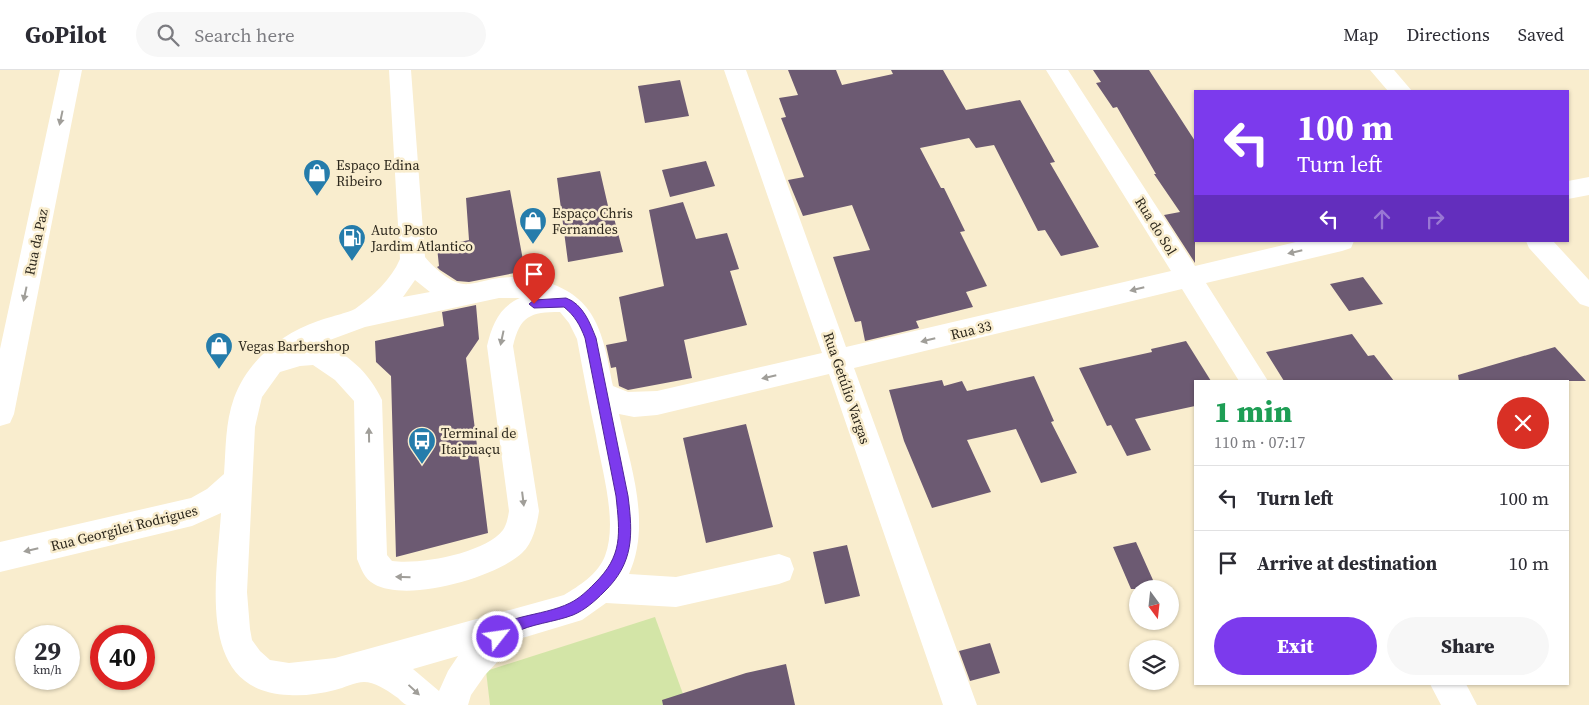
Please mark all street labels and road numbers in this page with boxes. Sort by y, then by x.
street label: Rua do Sol [1130,193,1182,259]
street label: Rua da Paz [19,206,53,277]
street label: Rua 33 [948,315,994,345]
street label: Rua Getúlio Vargas [818,329,876,447]
street label: Rua Georgilei Rodrigues [48,500,200,556]

